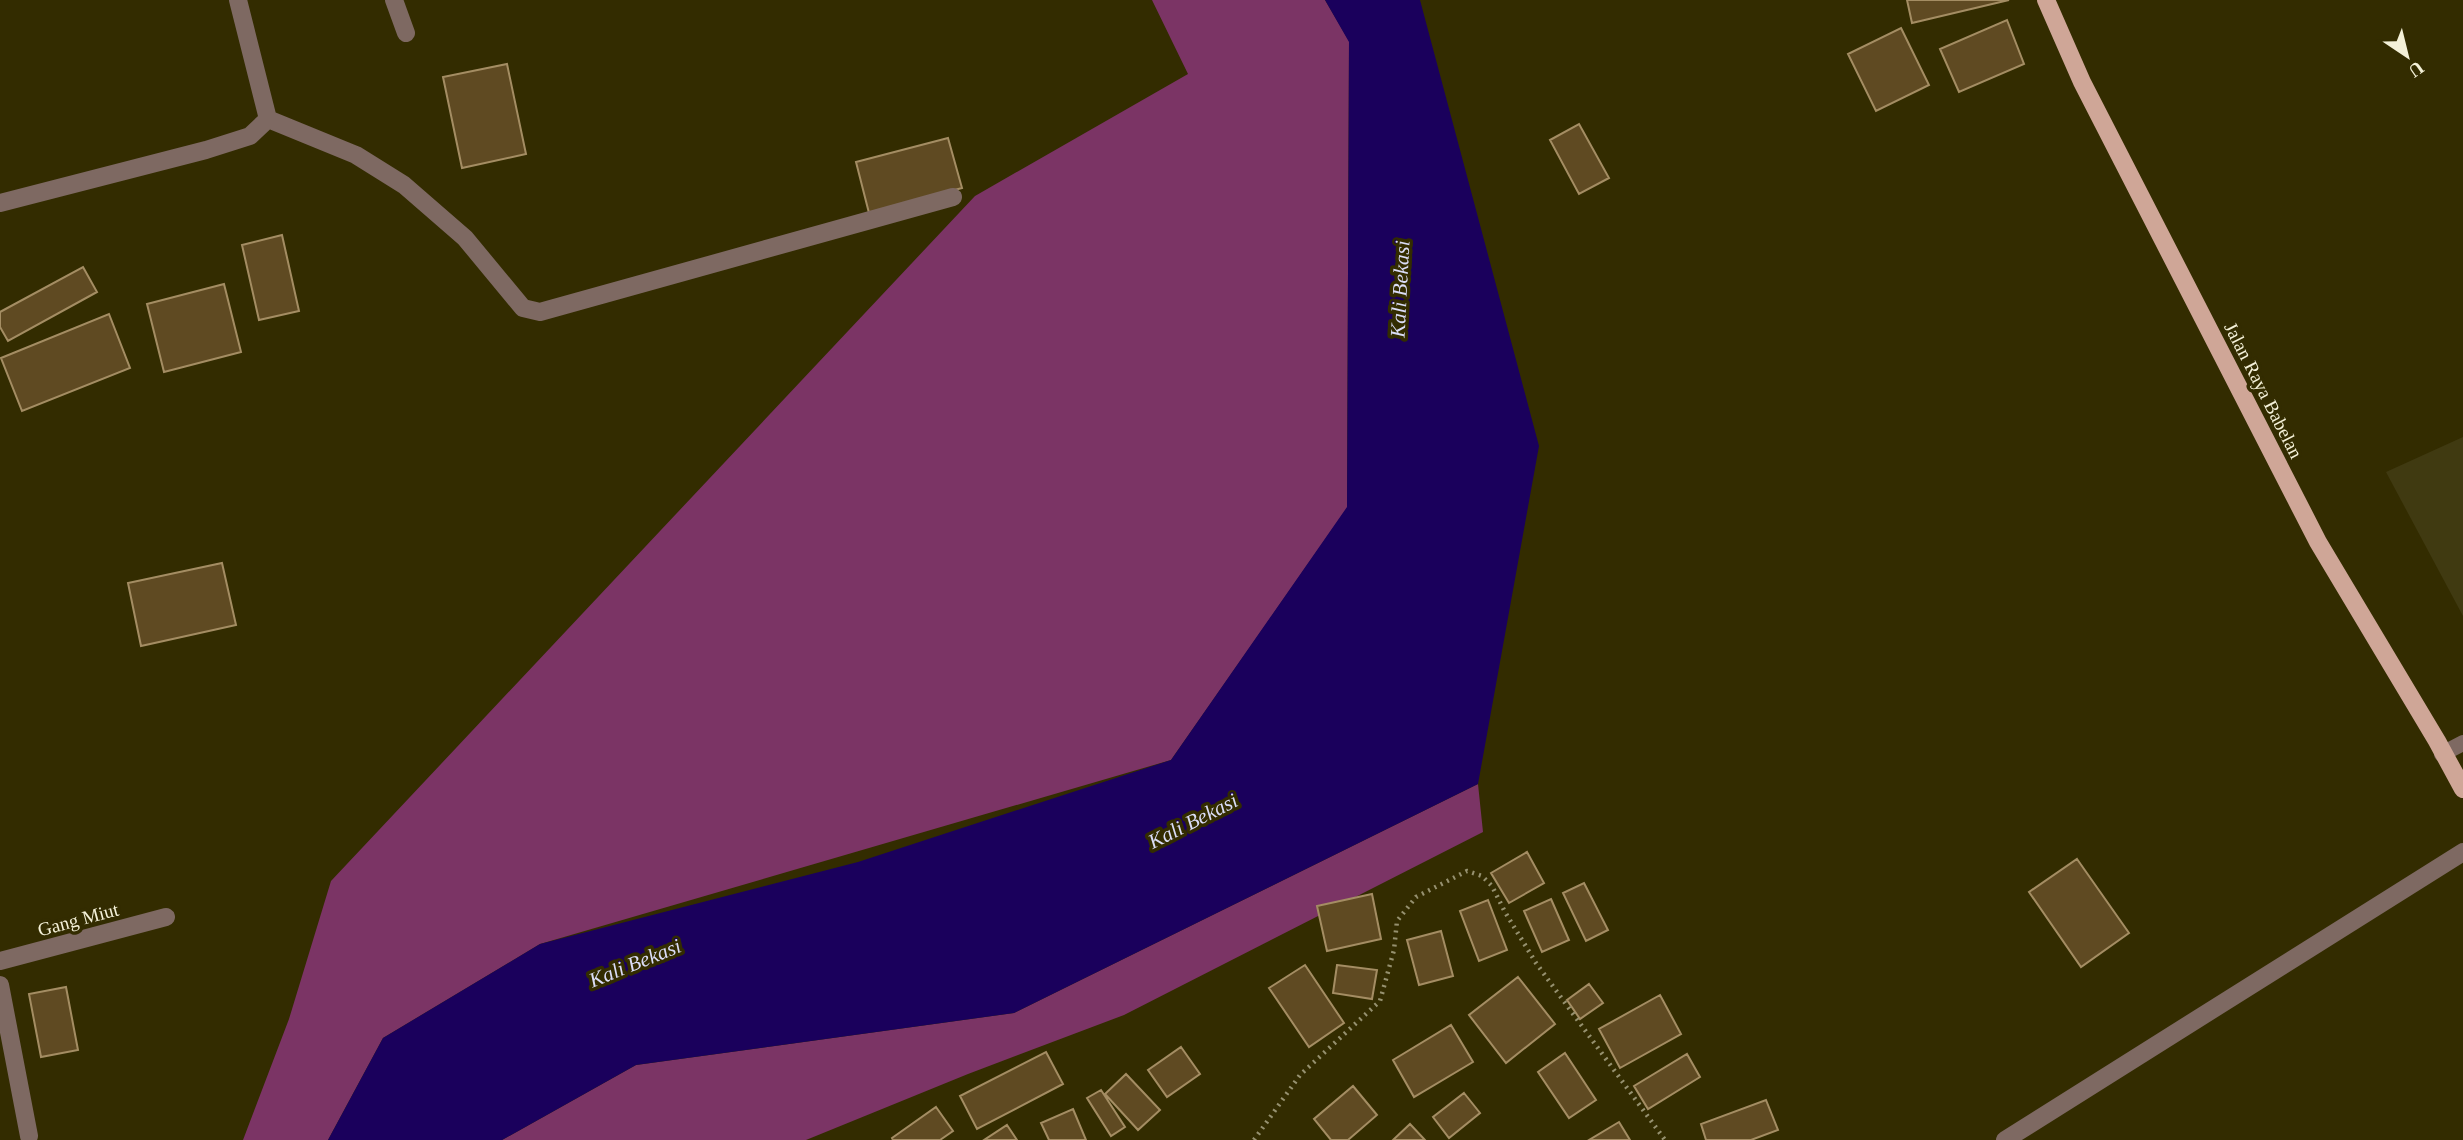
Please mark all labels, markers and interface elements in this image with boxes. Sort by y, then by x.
north arrow [2372,21,2442,91]
text: U [2405,57,2428,82]
water label: Kali Bekasi [1385,240,1415,339]
street label: Jalan Raya Babelan [2220,319,2307,462]
water label: Kali Bekasi [1143,788,1242,854]
street label: Gang Miut [35,898,122,940]
water label: Kali Bekasi [584,934,685,993]

